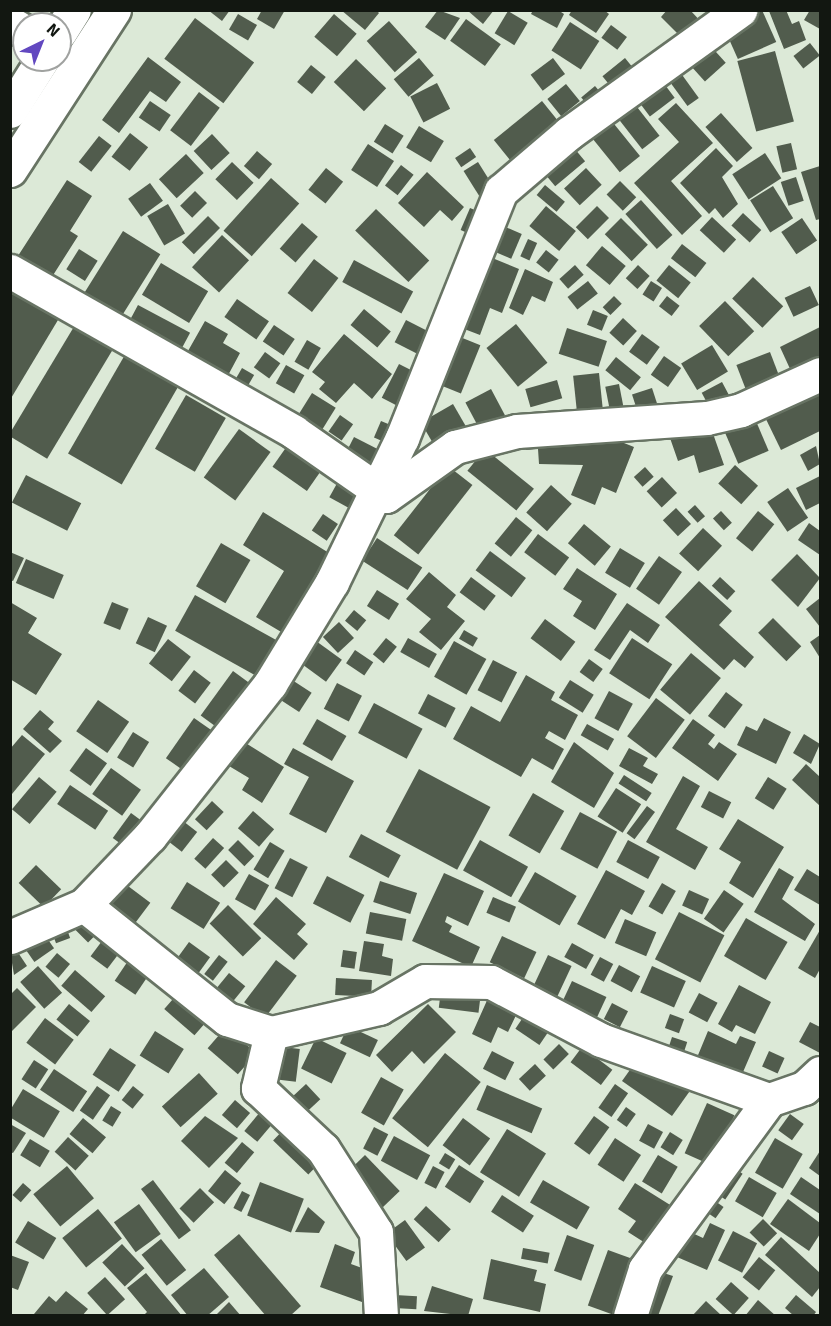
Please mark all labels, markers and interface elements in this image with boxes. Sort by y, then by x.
north arrow [12,12,72,72]
text: N [42,19,64,41]

